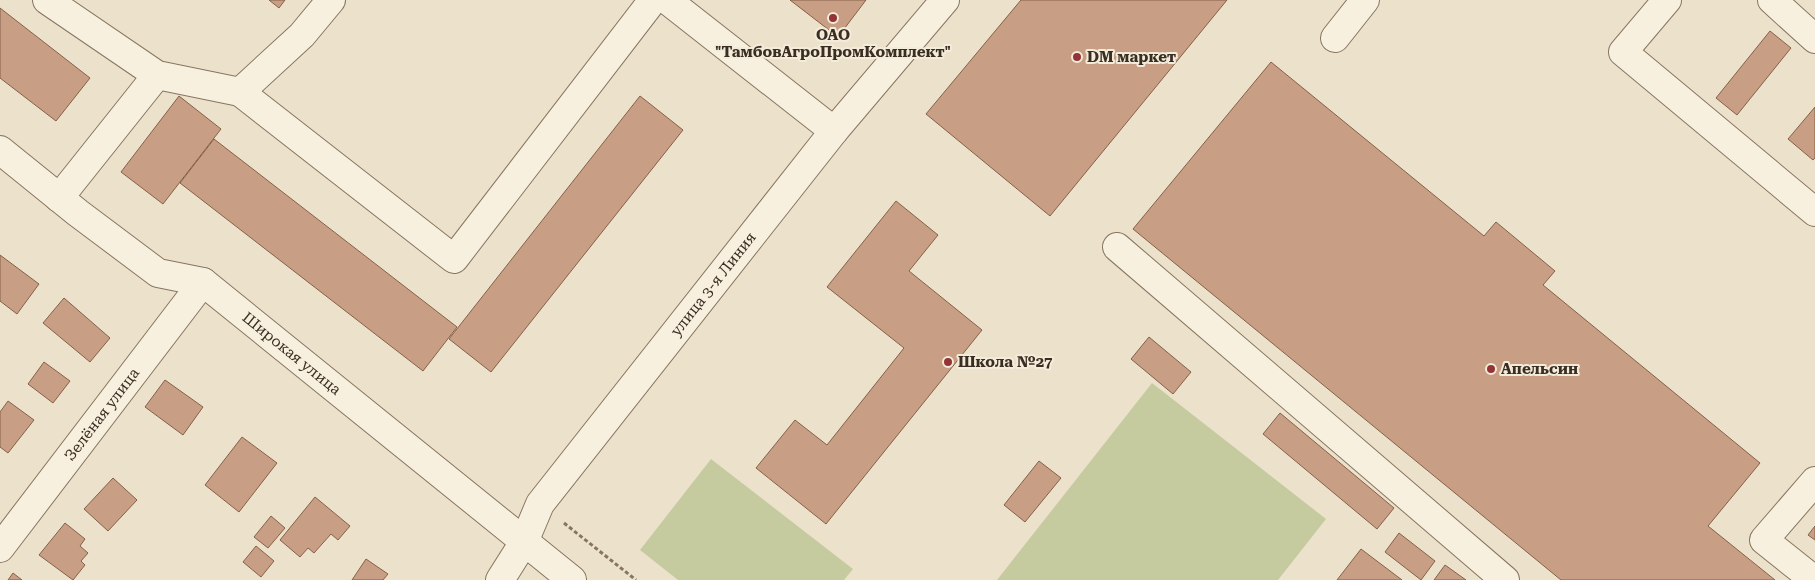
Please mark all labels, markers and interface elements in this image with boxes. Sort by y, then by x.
marker: ОАО "ТамбовАгроПромКомплект" [827,12,839,24]
place label: ОАО "ТамбовАгроПромКомплект" [715,26,951,61]
place label: DM маркет [1087,48,1176,66]
marker: DM маркет [1071,51,1083,63]
street label: улица 3-я Линия [667,229,760,340]
street label: Широкая улица [239,308,345,399]
place label: Школа №27 [958,353,1053,371]
marker: Школа №27 [942,356,954,368]
place label: Апельсин [1501,360,1578,378]
marker: Апельсин [1485,363,1497,375]
street label: Зелёная улица [61,364,143,465]

